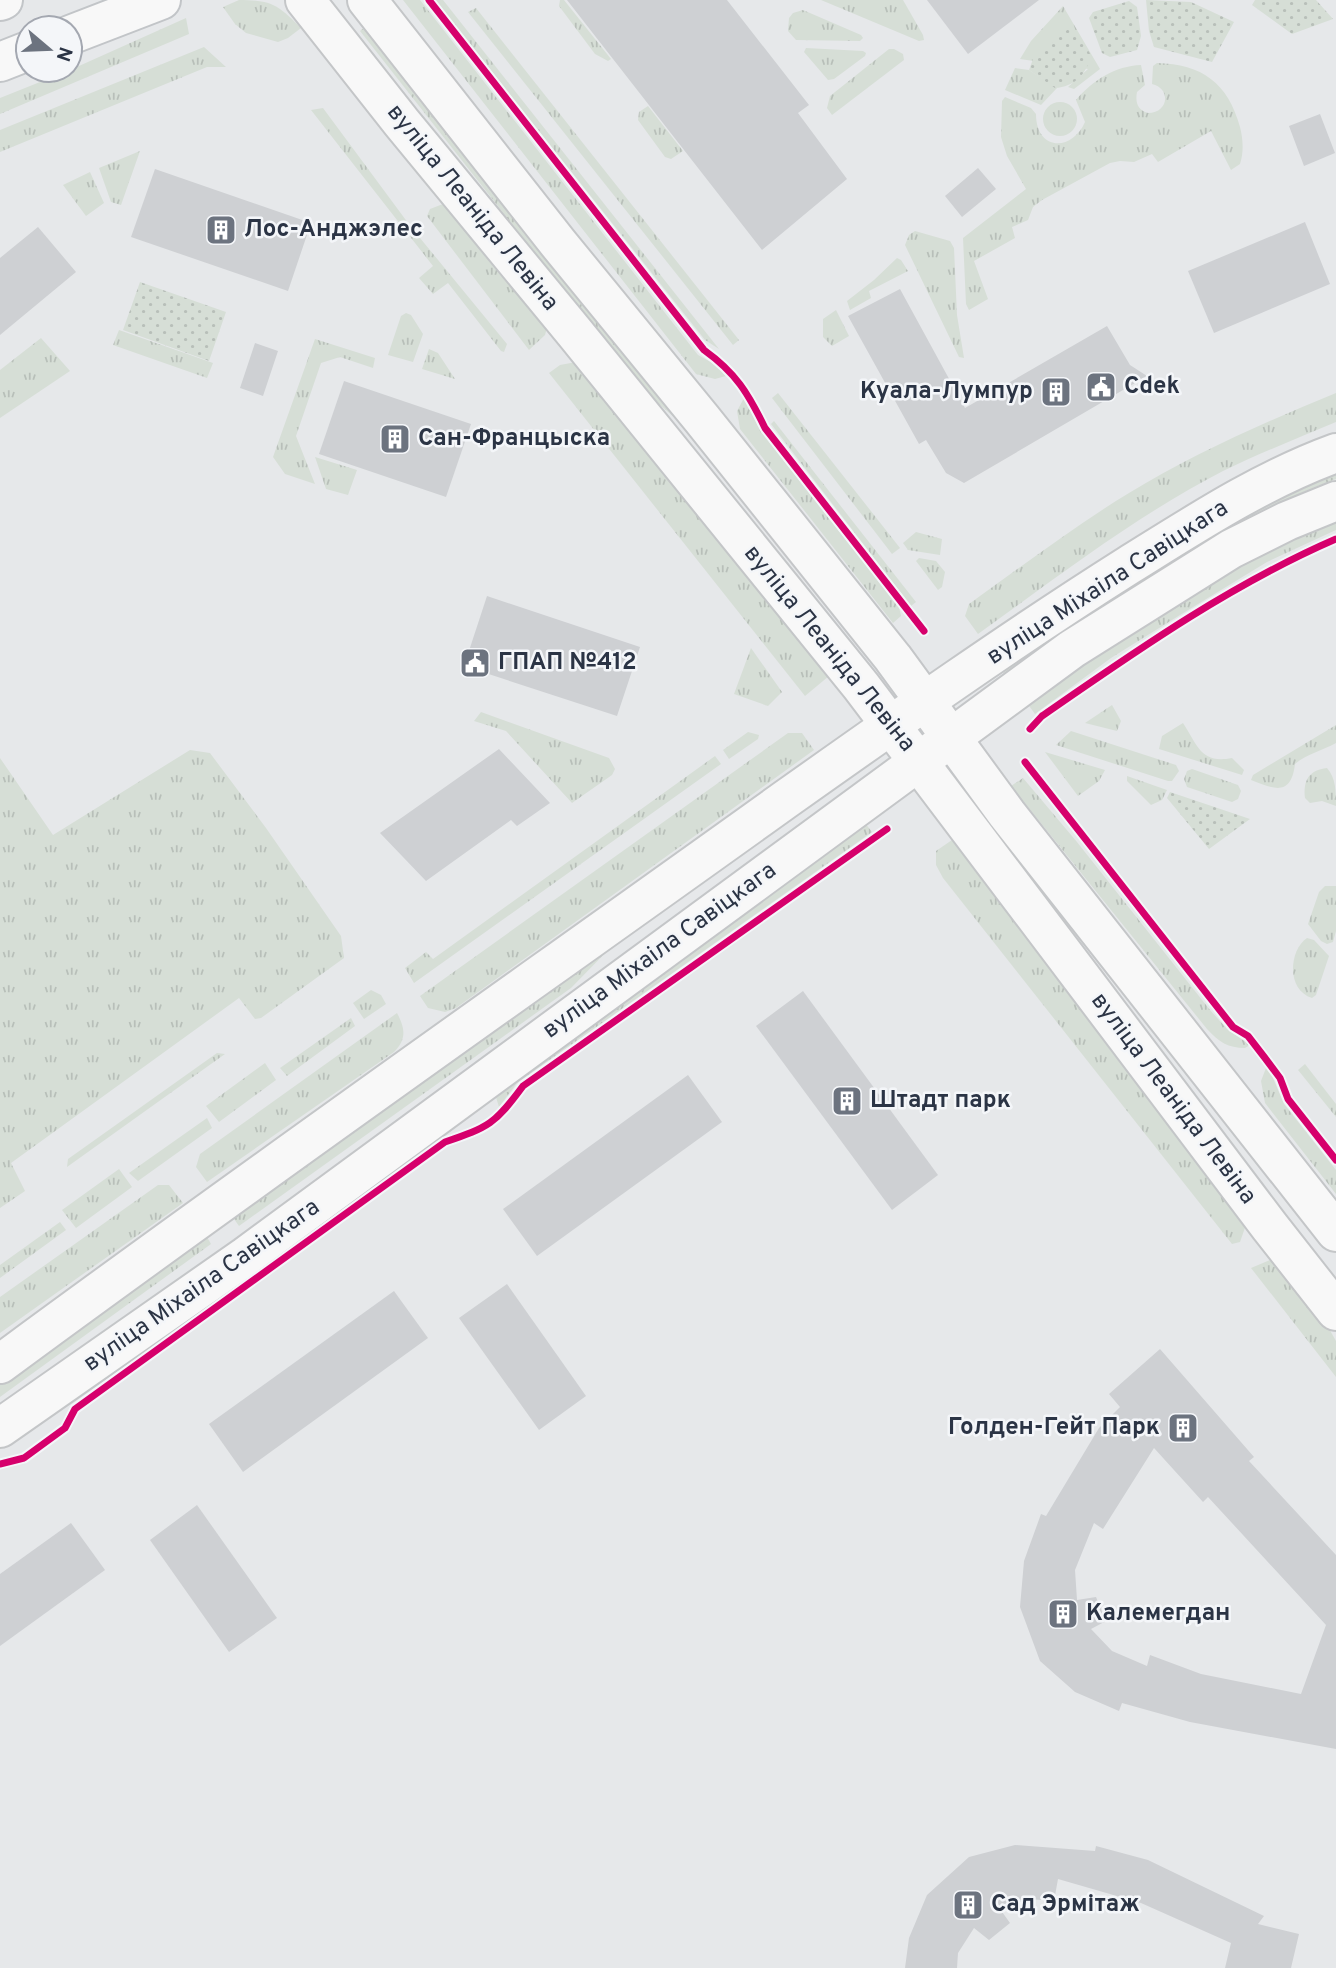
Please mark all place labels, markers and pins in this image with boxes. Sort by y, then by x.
building icon: Лос-Анджэлес [204,213,238,247]
place label: Лос-Анджэлес [244,215,423,245]
public building icon: Cdek [1084,370,1118,404]
place label: Cdek [1124,372,1180,402]
building icon: Куала-Лумпур [1039,375,1073,409]
place label: Куала-Лумпур [860,377,1033,407]
building icon: Сан-Францыска [378,422,412,456]
place label: Сан-Францыска [418,424,610,454]
public building icon: ГПАП №412 [458,646,492,680]
place label: ГПАП №412 [498,648,637,678]
building icon: Штадт парк [830,1084,864,1118]
place label: Штадт парк [870,1086,1011,1116]
building icon: Голден-Гейт Парк [1166,1411,1200,1445]
place label: Голден-Гейт Парк [948,1413,1160,1443]
building icon: Калемегдан [1046,1597,1080,1631]
place label: Калемегдан [1086,1599,1230,1629]
building icon: Сад Эрмітаж [951,1888,985,1922]
place label: Сад Эрмітаж [991,1890,1140,1920]

